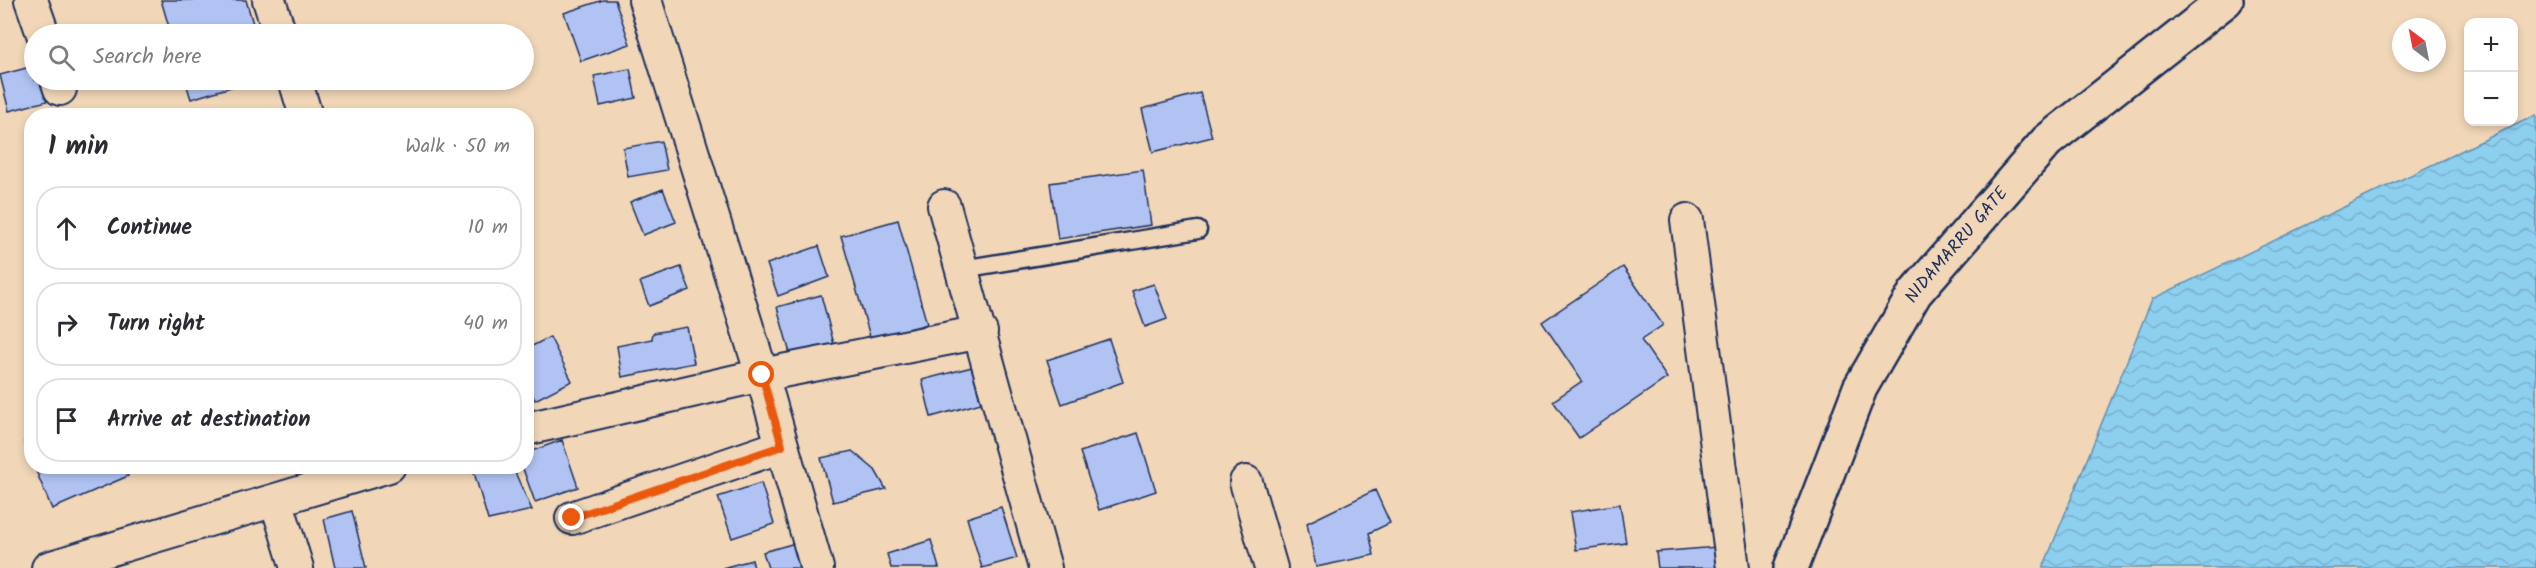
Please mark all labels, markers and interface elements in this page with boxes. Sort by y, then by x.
north arrow [2392,18,2446,72]
map controls [2464,18,2518,126]
button: + [2464,18,2518,72]
search box [24,24,534,90]
text: Search here [93,40,201,75]
icon: search [45,41,78,74]
button: − [2464,72,2518,126]
text: 1 min [48,126,108,168]
text: Walk · 50 m [405,131,510,163]
street label: NIDAMARRU GATE [1898,180,2016,309]
text: Continue [107,211,192,246]
icon: ahead [50,212,83,245]
text: 10 m [468,212,508,244]
text: Turn right [107,307,205,342]
icon: right [50,308,83,341]
text: 40 m [463,308,508,340]
route start [748,361,774,387]
text: Arrive at destination [107,403,310,438]
icon: arrive [50,404,83,437]
route end [558,504,584,530]

